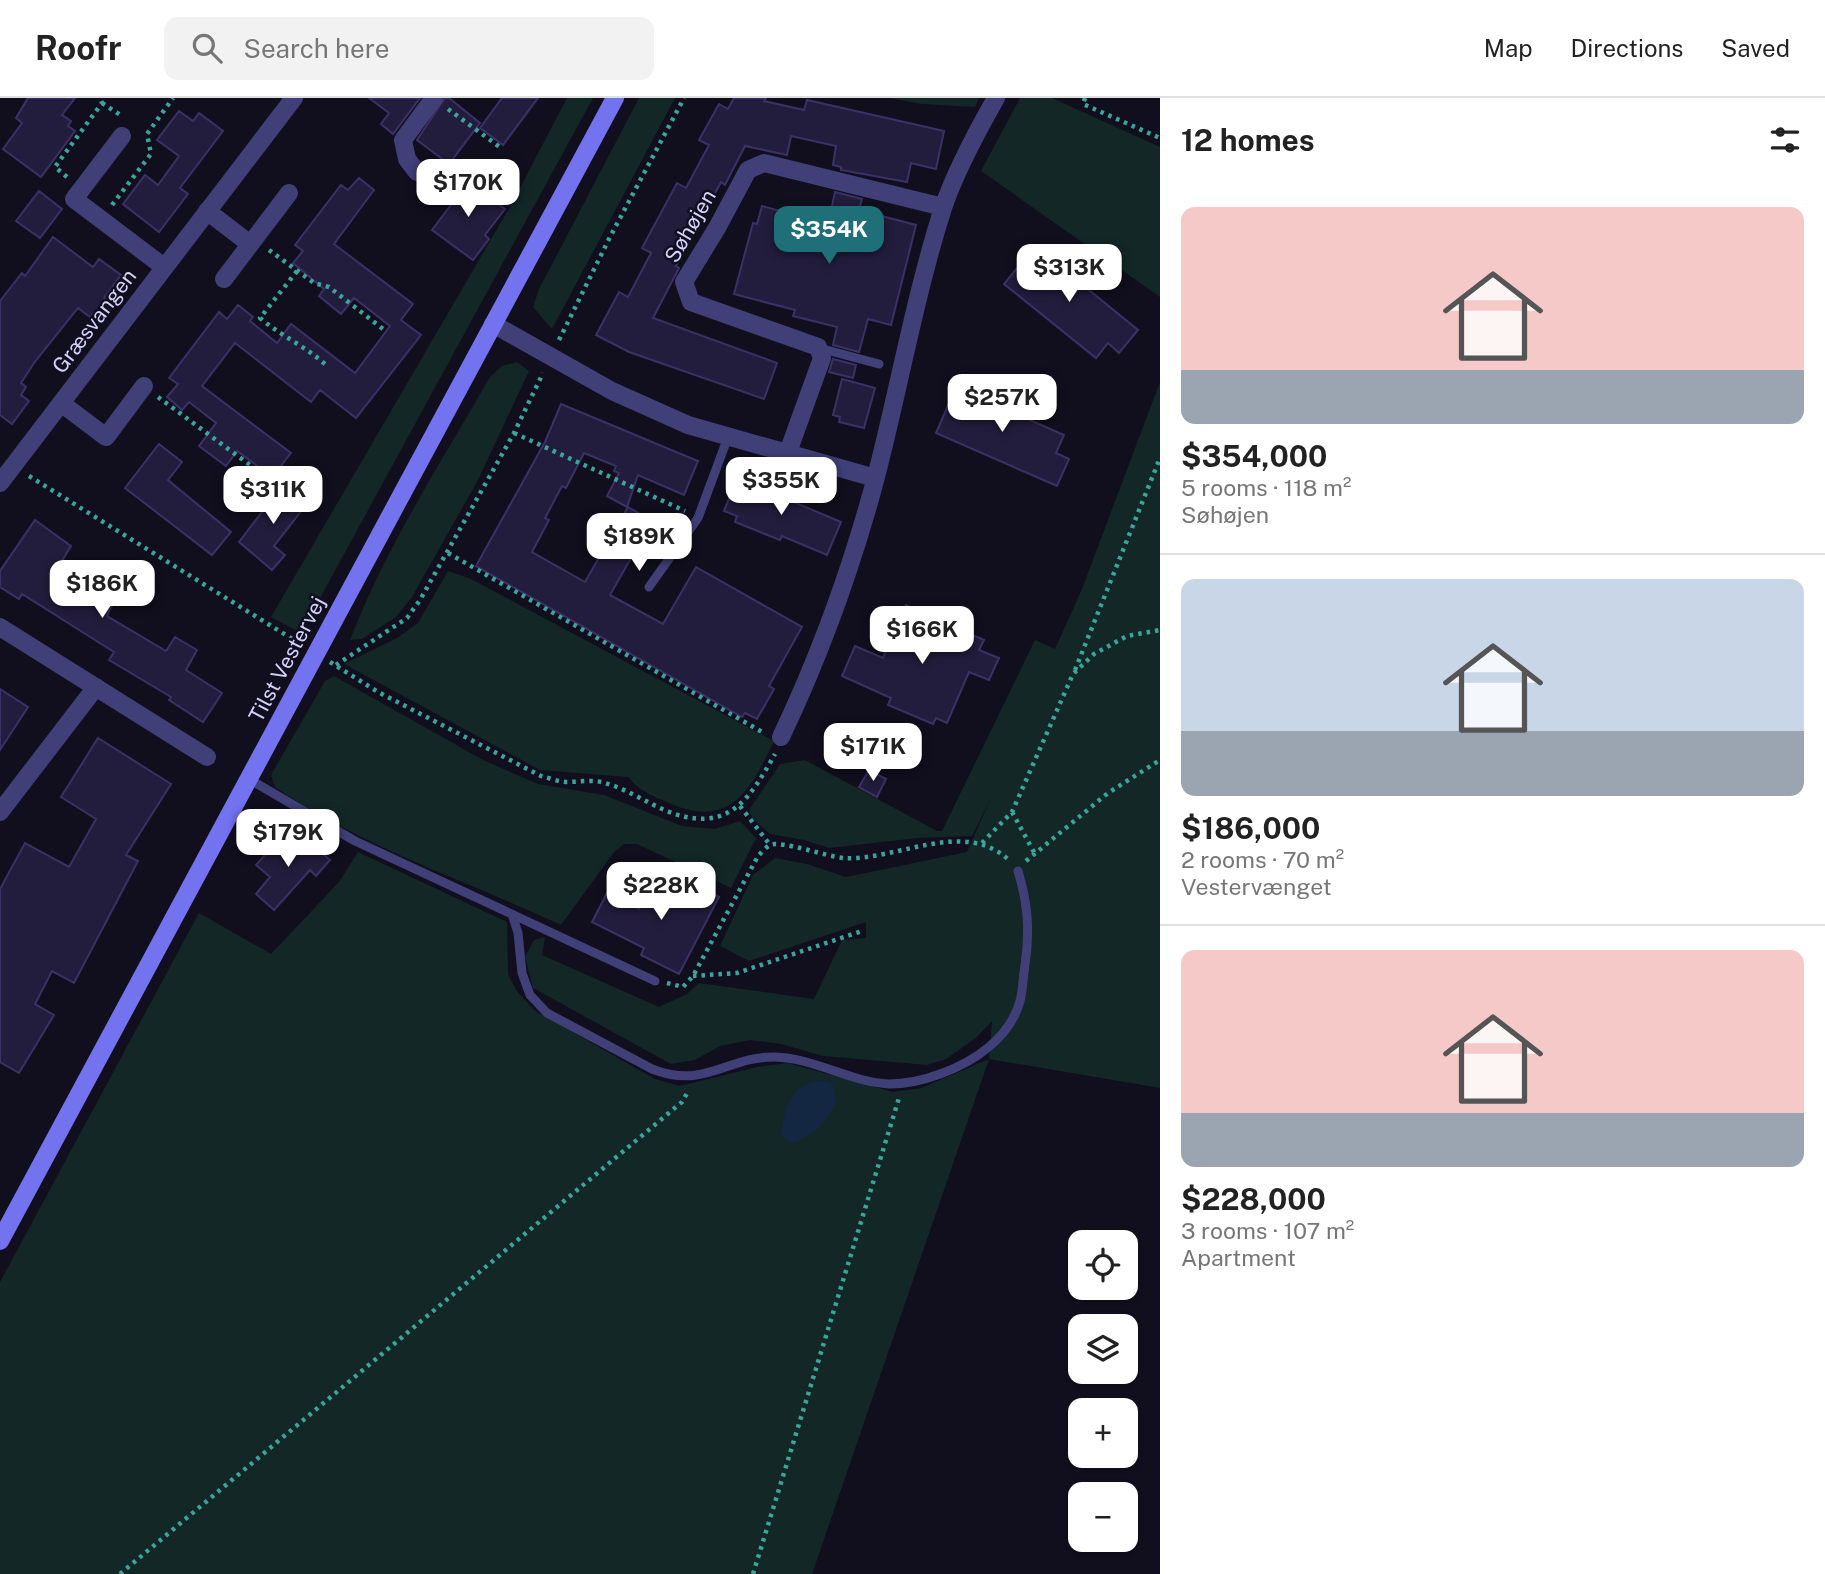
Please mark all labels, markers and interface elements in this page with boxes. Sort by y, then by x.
search box [164,17,654,80]
text: Roofr [35,29,122,67]
icon: search [188,29,226,67]
text: Search here [244,33,390,64]
text: Map [1484,34,1533,62]
text: Directions [1571,34,1683,62]
text: Saved [1721,34,1790,62]
icon: filters [1766,121,1804,159]
text: 12 homes [1181,122,1315,158]
pin: $170K [419,159,517,219]
text: $170K [433,168,504,195]
street label: Søhøjen [659,185,721,267]
pin: $354K [780,206,878,266]
text: $354K [790,215,868,242]
pin: $313K [1020,244,1118,304]
text: $313K [1033,253,1105,280]
icon: home [1430,253,1556,379]
street label: Græsvangen [47,264,141,378]
pin: $257K [953,374,1051,434]
text: $257K [964,383,1040,410]
text: $354,000 [1181,438,1327,474]
pin: $355K [732,458,830,517]
pin: $311K [224,466,322,526]
text: $355K [742,466,820,493]
text: 5 rooms · 118 m² [1181,474,1351,501]
text: $311K [239,475,307,502]
text: Søhøjen [1181,501,1269,528]
pin: $189K [590,514,688,573]
text: $189K [603,522,675,549]
pin: $186K [53,560,151,620]
text: $186K [66,569,138,596]
street label: Tilst Vestervej [243,592,331,726]
pin: $166K [873,606,971,666]
text: $166K [886,615,958,642]
icon: home [1430,625,1556,751]
pin: $171K [824,724,922,783]
text: $171K [840,732,906,759]
pin: $179K [239,810,337,869]
text: $186,000 [1181,810,1320,846]
text: $179K [252,818,324,845]
text: 2 rooms · 70 m² [1181,846,1344,873]
pin: $228K [612,862,710,922]
text: $228K [623,871,699,898]
text: Vestervænget [1181,873,1332,900]
icon: home [1430,996,1556,1122]
text: $228,000 [1181,1181,1326,1217]
text: 3 rooms · 107 m² [1181,1217,1354,1244]
map controls [1068,1230,1138,1552]
button: locate [1068,1230,1138,1300]
text: Apartment [1181,1244,1296,1271]
button: layers [1068,1314,1138,1384]
button: + [1068,1398,1138,1468]
button: − [1068,1482,1138,1552]

